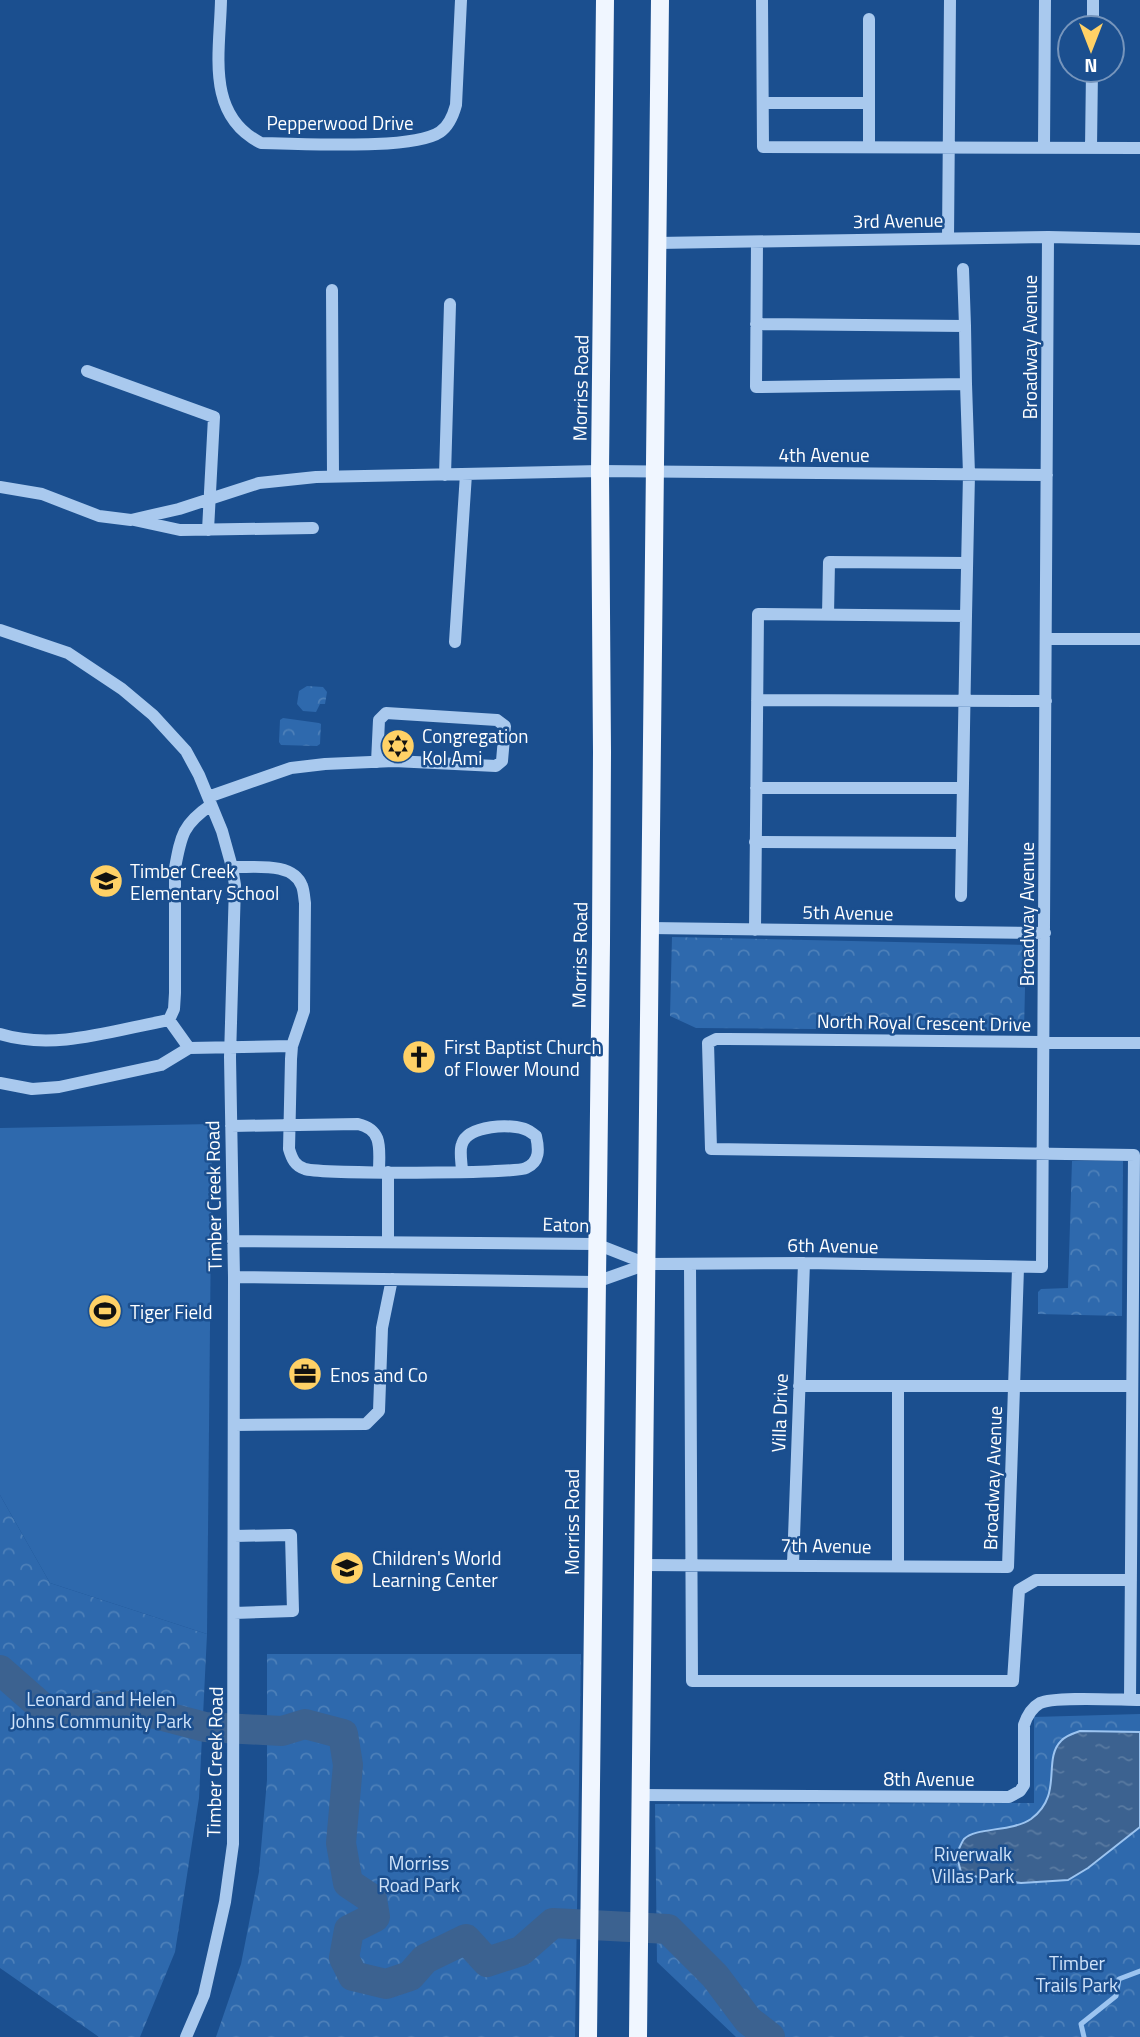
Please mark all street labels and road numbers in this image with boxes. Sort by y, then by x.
street label: Pepperwood Drive [266,108,414,137]
street label: 3rd Avenue [852,205,944,235]
street label: Broadway Avenue [1015,275,1044,419]
street label: Morriss Road [565,335,595,441]
street label: 4th Avenue [778,440,870,469]
street label: Broadway Avenue [1012,842,1041,986]
street label: 5th Avenue [802,897,894,927]
street label: Morriss Road [564,902,594,1008]
street label: North Royal Crescent Drive [817,1006,1031,1038]
street label: Timber Creek Road [197,1120,229,1272]
street label: Eaton [542,1209,590,1239]
street label: 6th Avenue [787,1230,879,1260]
street label: Villa Drive [763,1373,795,1453]
street label: Broadway Avenue [975,1405,1009,1551]
street label: Morriss Road [557,1469,586,1575]
street label: 7th Avenue [780,1530,872,1560]
street label: Timber Creek Road [198,1686,230,1838]
street label: 8th Avenue [883,1764,975,1793]

